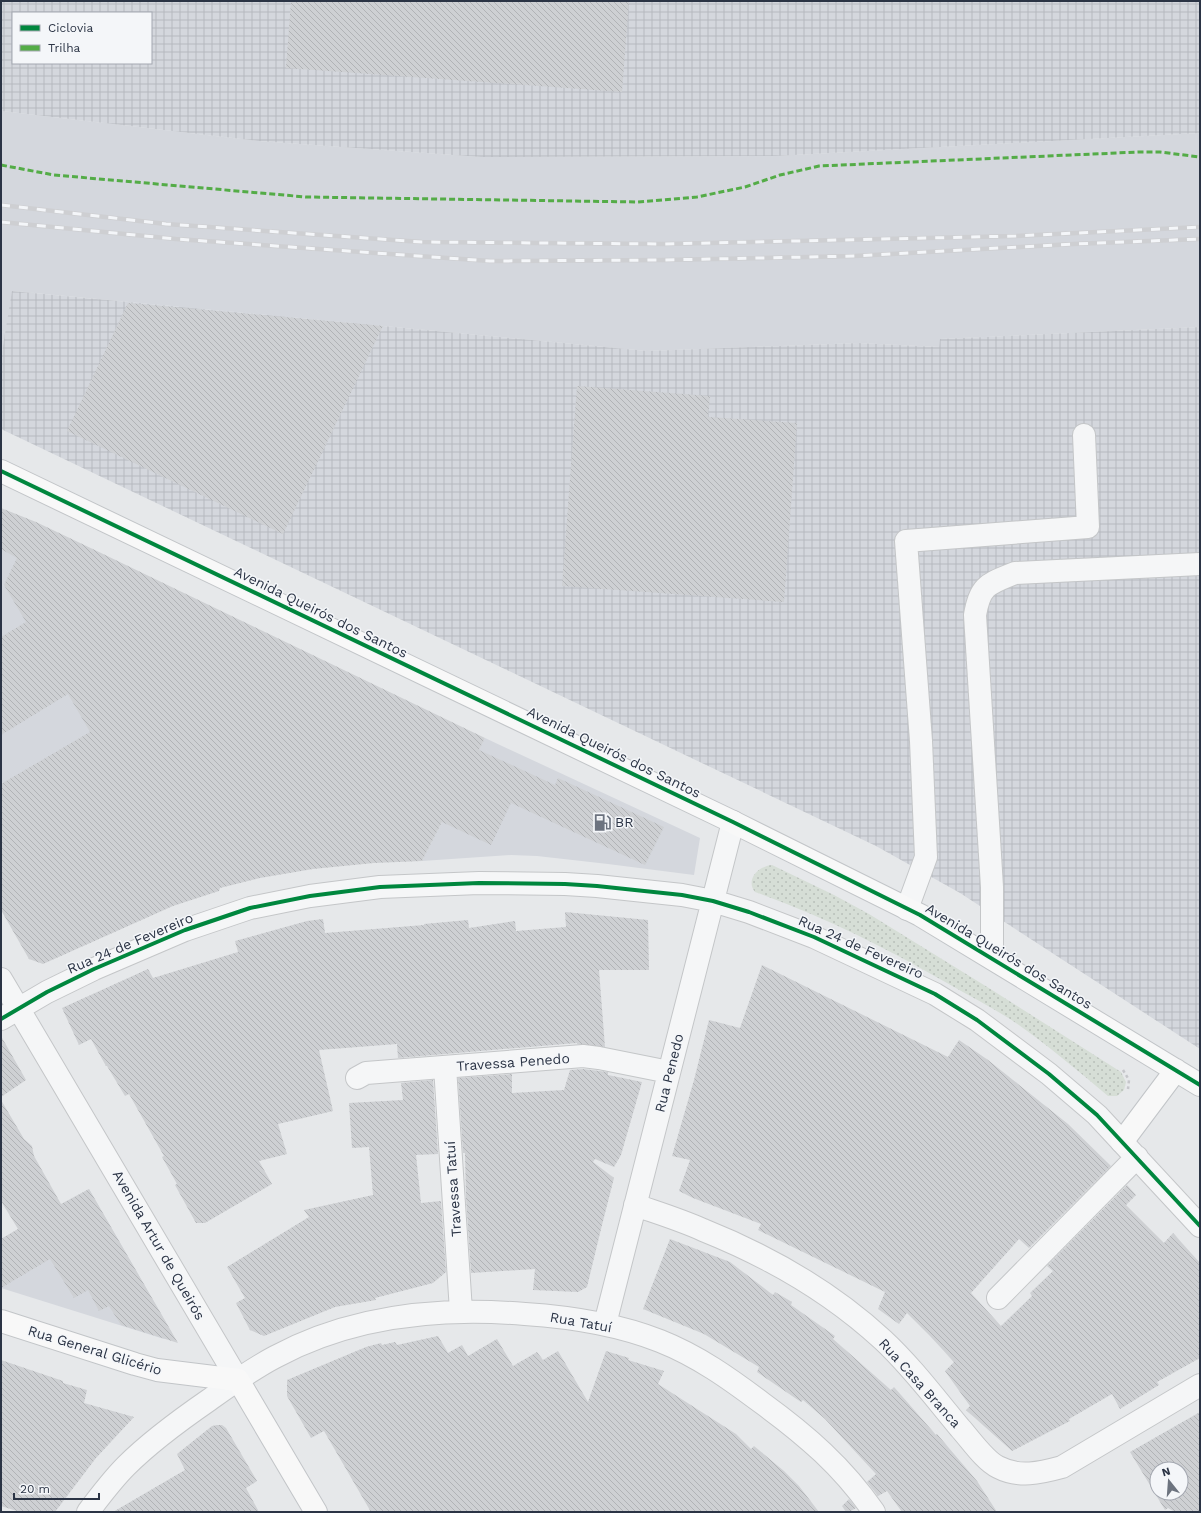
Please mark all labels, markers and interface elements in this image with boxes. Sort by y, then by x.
legend [12,12,152,64]
text: Ciclovia [48,21,93,35]
text: Trilha [48,41,81,55]
street label: Avenida Queirós dos Santos [232,563,410,661]
street label: Avenida Queirós dos Santos [525,703,703,801]
fuel station icon: BR [592,812,612,832]
place label: BR [615,814,633,830]
street label: Avenida Queirós dos Santos [923,900,1095,1012]
street label: Rua 24 de Fevereiro [65,909,195,977]
street label: Rua 24 de Fevereiro [796,912,926,982]
street label: Rua Penedo [651,1032,687,1114]
street label: Travessa Penedo [456,1050,570,1074]
street label: Travessa Tatuí [442,1140,464,1237]
street label: Avenida Artur de Queirós [110,1167,208,1323]
street label: Rua Tatuí [549,1309,614,1335]
street label: Rua General Glicério [26,1322,164,1378]
street label: Rua Casa Branca [876,1335,964,1431]
north arrow [1149,1461,1189,1501]
text: N [1160,1465,1172,1479]
scale bar [14,1475,99,1501]
text: 20 m [20,1482,50,1496]

